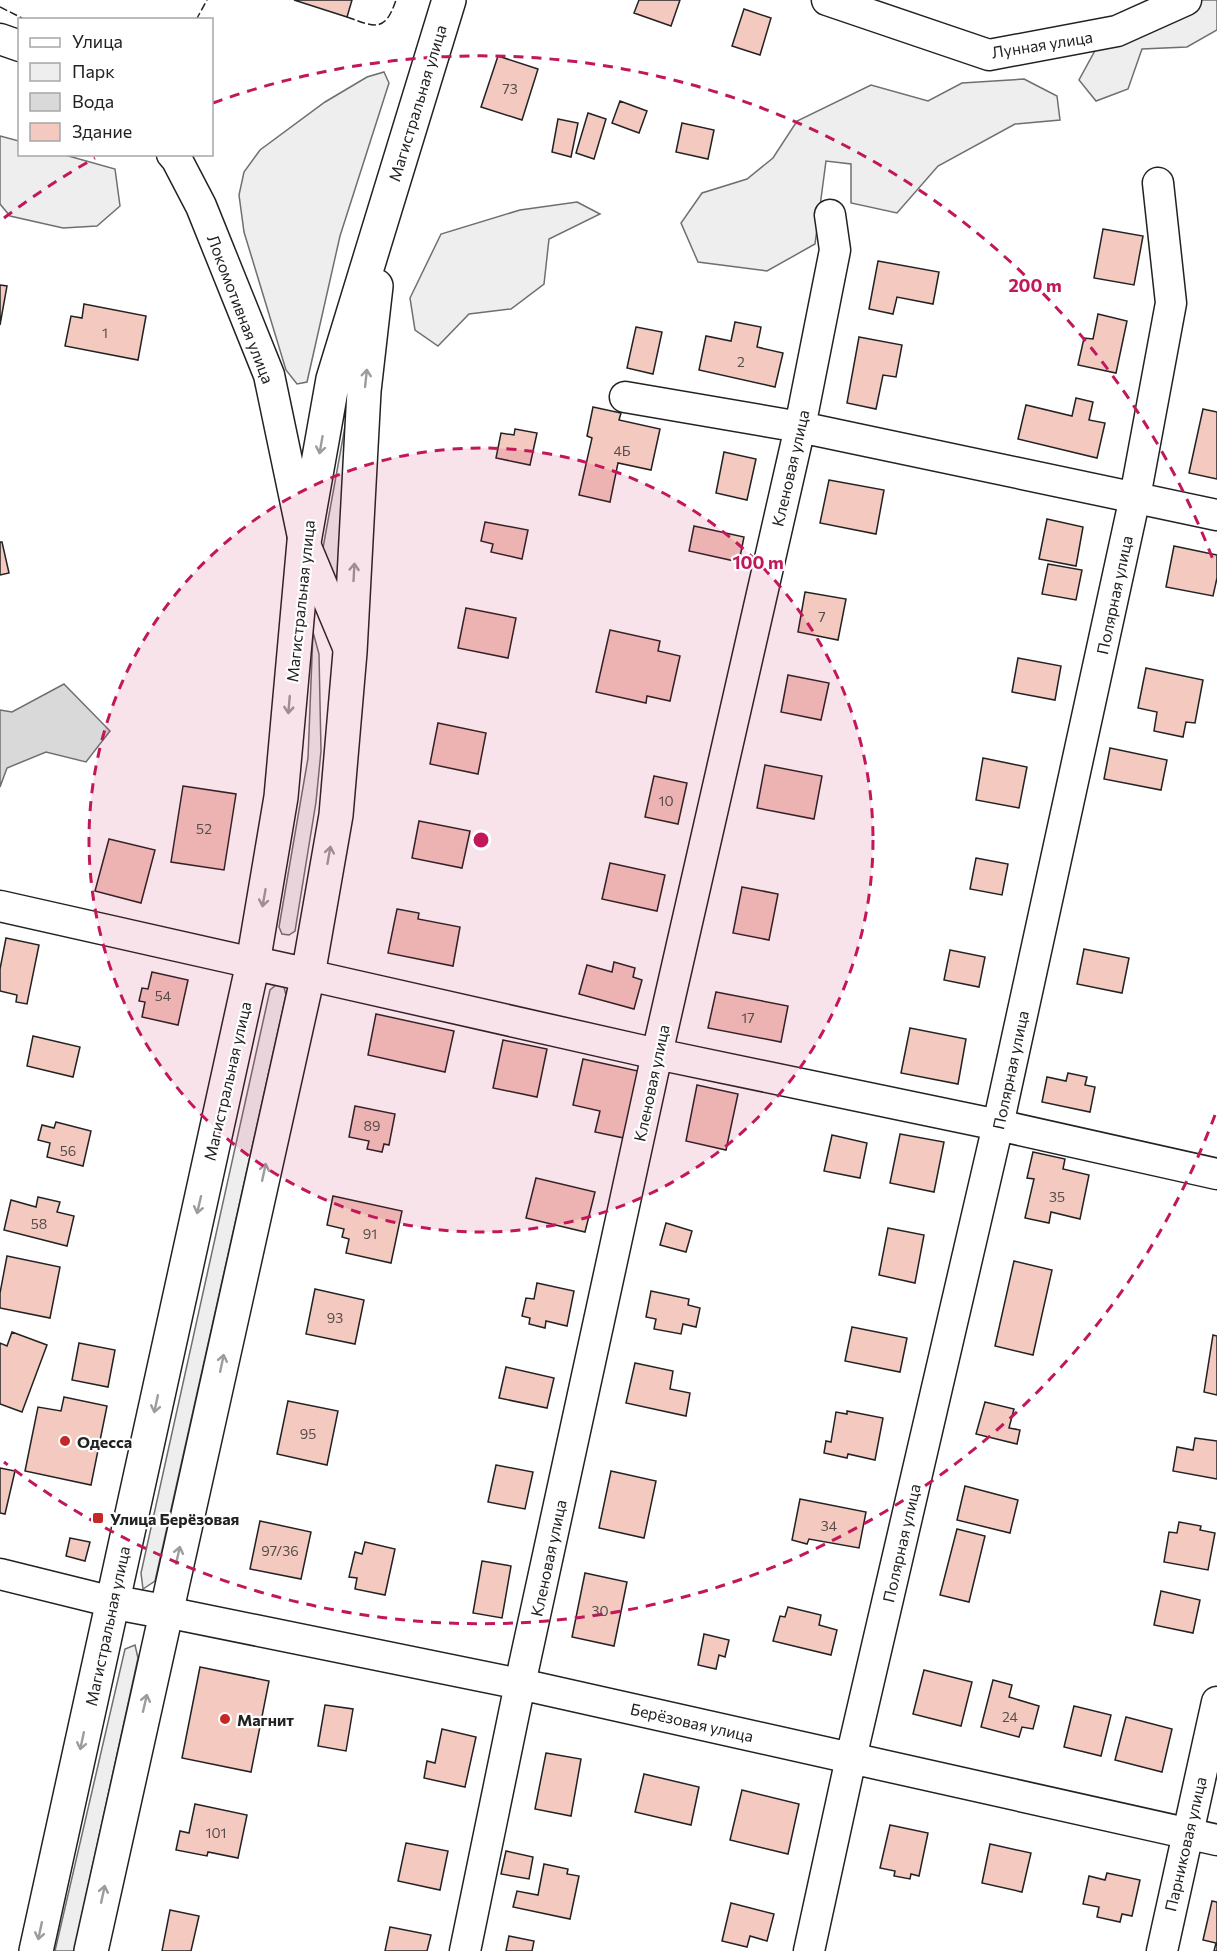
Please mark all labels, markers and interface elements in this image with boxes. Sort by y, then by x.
legend [18,18,213,156]
street label: Магистральная улица [384,22,450,184]
street label: Лунная улица [990,27,1094,61]
text: Улица [72,30,123,52]
text: Парк [72,60,115,82]
house number: 73 [502,80,518,97]
text: Вода [72,90,114,112]
text: Здание [72,120,132,142]
street label: Локомотивная улица [204,232,278,386]
text: 200 m [1008,274,1062,296]
house number: 1 [102,324,108,341]
house number: 2 [737,353,745,370]
one-way arrow [361,368,372,388]
street label: Кленовая улица [767,408,813,528]
one-way arrow [315,435,326,454]
house number: 4Б [613,442,631,459]
street label: Магистральная улица [282,519,318,683]
street label: Полярная улица [1092,534,1136,656]
text: 100 m [732,551,784,573]
one-way arrow [349,563,360,583]
house number: 7 [818,608,826,625]
one-way arrow [283,695,294,715]
house number: 10 [658,792,674,809]
house number: 52 [196,820,212,837]
centre of rings [471,830,491,850]
one-way arrow [323,846,334,866]
one-way arrow [258,888,269,908]
house number: 54 [155,987,172,1004]
street label: Магистральная улица [199,1000,255,1162]
house number: 17 [741,1009,755,1026]
street label: Полярная улица [988,1009,1032,1131]
street label: Кленовая улица [629,1023,673,1143]
house number: 89 [364,1117,381,1134]
house number: 56 [60,1142,76,1159]
one-way arrow [259,1163,270,1183]
house number: 35 [1049,1188,1065,1205]
one-way arrow [193,1195,204,1214]
house number: 58 [31,1215,47,1232]
house number: 91 [363,1225,377,1242]
house number: 93 [327,1309,343,1326]
one-way arrow [217,1354,228,1373]
one-way arrow [149,1394,161,1413]
house number: 95 [300,1425,316,1442]
place label: Одесса [77,1432,132,1451]
marker: Одесса [58,1434,72,1448]
street label: Полярная улица [878,1482,924,1604]
street label: Кленовая улица [526,1498,570,1618]
place label: Улица Берёзовая [110,1509,239,1528]
marker: Улица Берёзовая [91,1511,105,1525]
house number: 34 [821,1517,838,1534]
house number: 97/36 [261,1542,299,1559]
street label: Магистральная улица [81,1544,133,1708]
one-way arrow [173,1546,185,1565]
house number: 30 [591,1602,609,1619]
one-way arrow [140,1694,152,1713]
street label: Берёзовая улица [629,1699,755,1745]
house number: 24 [1002,1708,1019,1725]
place label: Магнит [237,1710,294,1729]
marker: Магнит [218,1712,232,1726]
one-way arrow [76,1731,87,1750]
street label: Парниковая улица [1160,1775,1210,1913]
house number: 101 [205,1824,227,1841]
one-way arrow [98,1885,109,1904]
one-way arrow [34,1922,46,1941]

